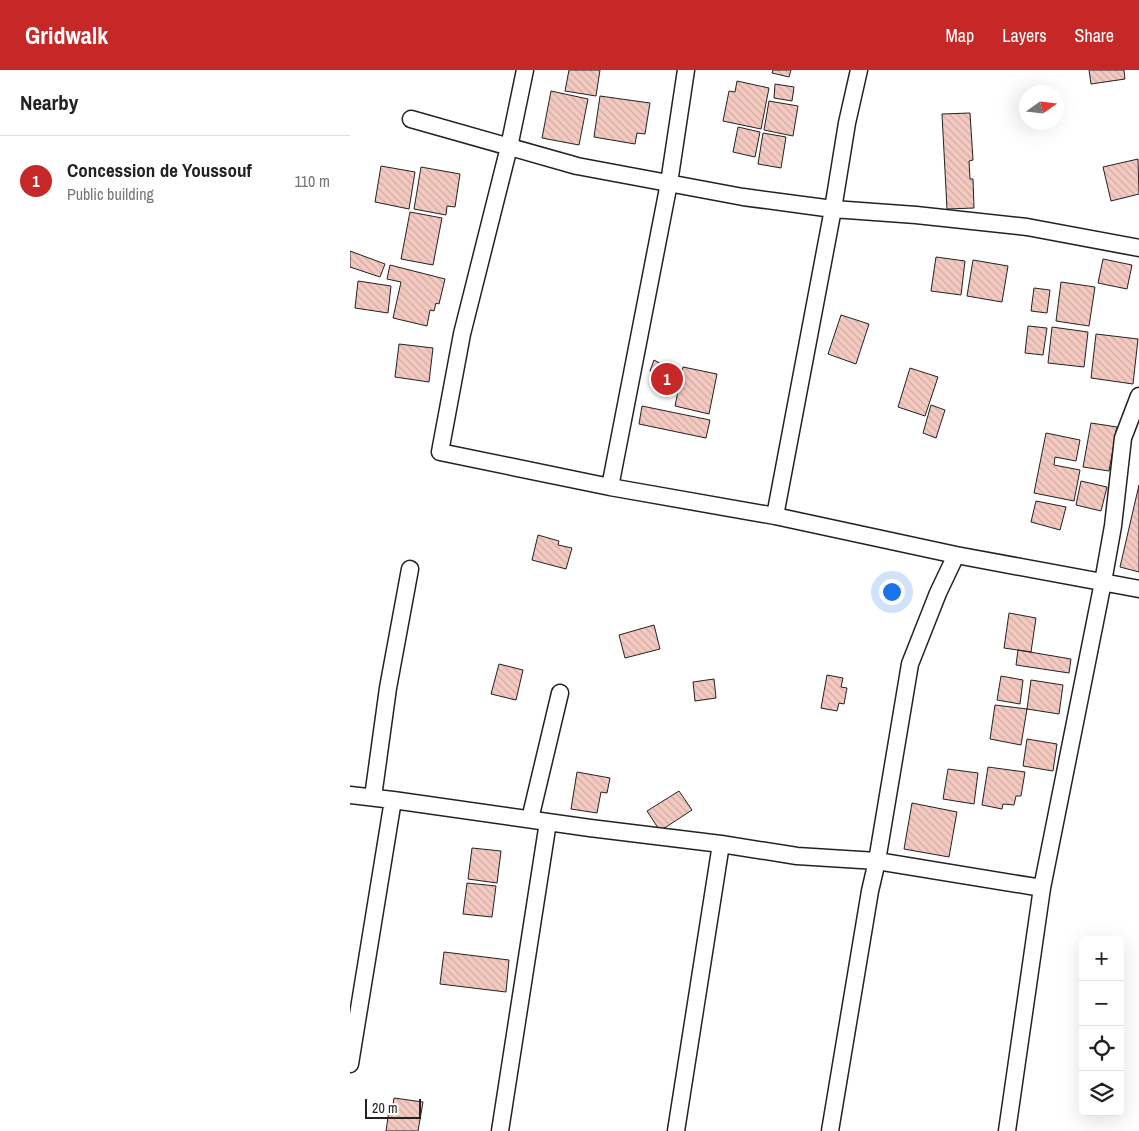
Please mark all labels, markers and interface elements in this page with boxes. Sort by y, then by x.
text: Gridwalk [25,19,108,51]
text: Map [946,23,974,48]
text: Layers [1002,23,1047,48]
text: Share [1075,23,1114,48]
north arrow [1019,85,1064,130]
text: Nearby [20,88,78,117]
text: Concession de Youssouf [67,157,252,183]
text: 1 [32,170,40,192]
text: 110 m [294,170,330,192]
text: Public building [67,183,154,205]
pin: 1 [651,360,683,398]
your location [879,579,905,605]
map controls [1079,936,1124,1116]
button: + [1079,936,1124,981]
button: − [1079,981,1124,1026]
button: locate [1079,1026,1124,1071]
button: layers [1079,1071,1124,1116]
scale bar [365,1096,421,1119]
text: 20 m [372,1099,398,1117]

